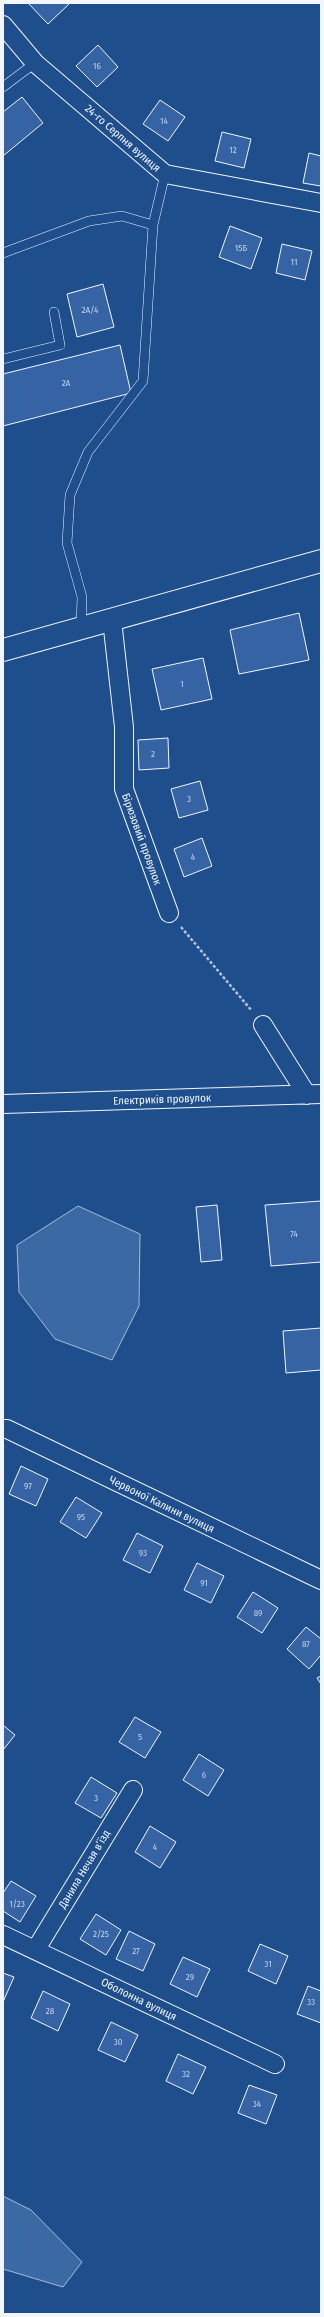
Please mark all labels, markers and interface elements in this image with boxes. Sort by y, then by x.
house number: 16 [93,61,102,71]
street label: 24-го Серпня вулиця [82,102,163,175]
house number: 14 [160,116,169,126]
house number: 12 [229,145,237,155]
house number: 15Б [235,243,247,253]
house number: 11 [291,257,297,267]
house number: 2А/4 [82,305,99,315]
house number: 2А [62,378,71,388]
house number: 1 [180,679,184,689]
house number: 2 [151,749,155,759]
street label: Бірюзовий провулок [119,792,164,888]
house number: 3 [187,794,191,804]
house number: 4 [191,852,196,862]
street label: Електриків провулок [113,1091,212,1108]
house number: 74 [290,1229,298,1239]
street label: Червоної Калини вулиця [107,1473,217,1536]
house number: 97 [24,1481,32,1491]
house number: 95 [77,1512,85,1522]
house number: 93 [139,1548,147,1558]
house number: 91 [200,1578,208,1588]
house number: 89 [254,1608,262,1618]
house number: 87 [302,1639,310,1649]
house number: 5 [138,1732,142,1742]
house number: 6 [202,1770,207,1780]
house number: 3 [94,1793,98,1803]
street label: Данила Нечая в’їзд [55,1827,113,1912]
house number: 4 [153,1842,158,1852]
house number: 1/23 [9,1899,25,1909]
house number: 2/25 [93,1929,109,1939]
house number: 27 [132,1946,140,1956]
house number: 31 [264,1959,272,1969]
house number: 29 [186,1972,194,1982]
street label: Оболонна вулиця [99,1976,179,2023]
house number: 33 [307,1997,315,2007]
house number: 28 [46,2006,55,2016]
house number: 30 [114,2037,123,2047]
house number: 32 [182,2069,190,2079]
house number: 34 [253,2099,262,2109]

